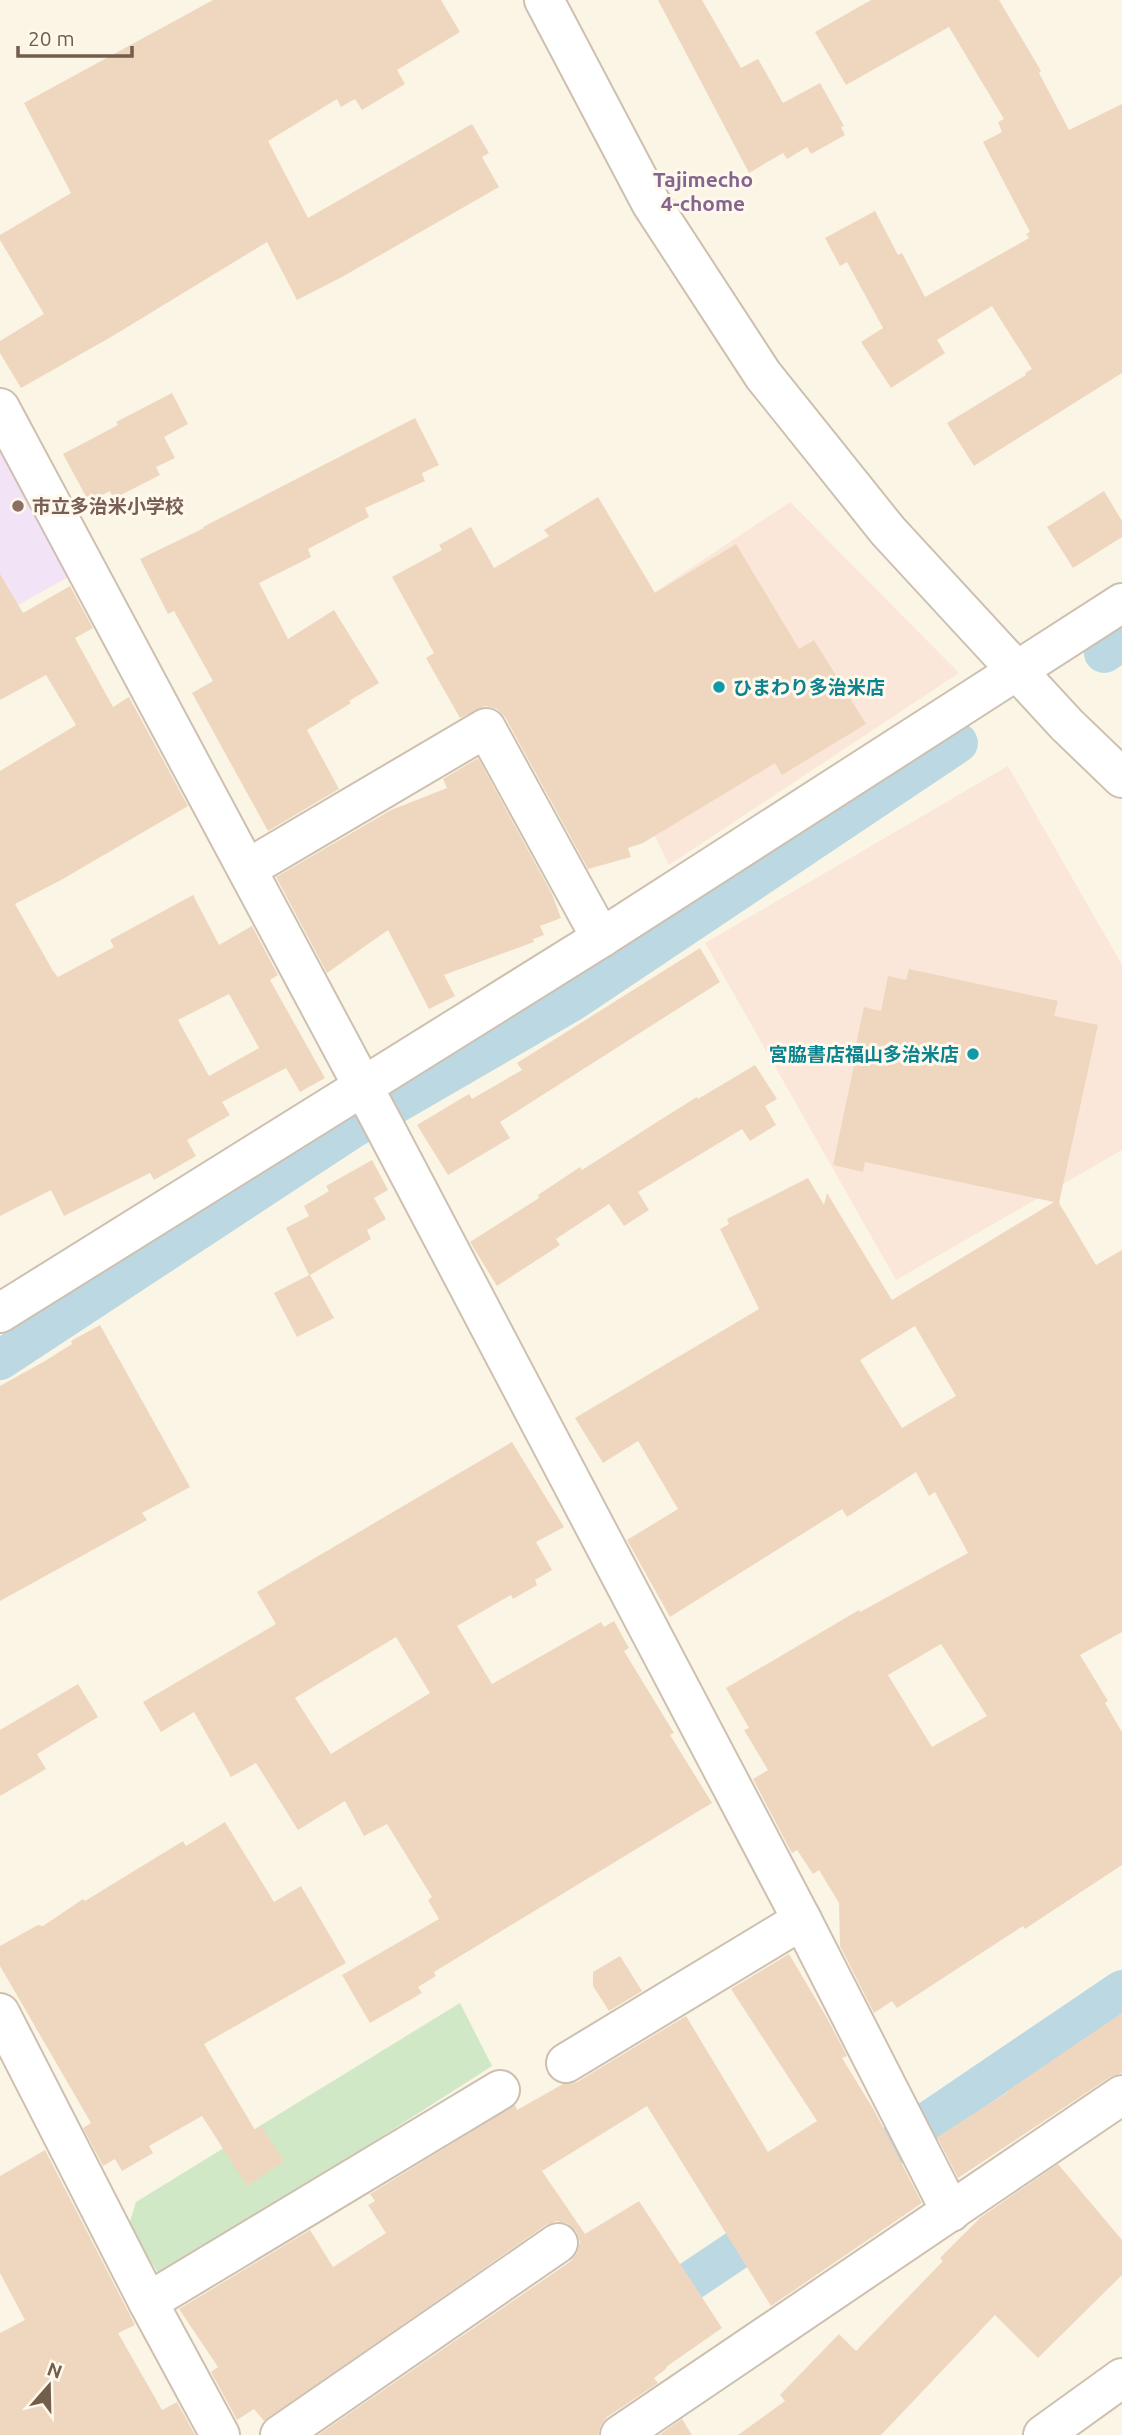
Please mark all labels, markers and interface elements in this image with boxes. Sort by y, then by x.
scale bar [18,14,131,58]
text: 20 m [28,26,75,50]
district label: Tajimecho 4-chome [653,167,753,215]
place label: 市立多治米小学校 [32,495,184,517]
marker: 市立多治米小学校 [10,498,26,514]
place label: ひまわり多治米店 [733,676,885,698]
marker: ひまわり多治米店 [711,679,727,695]
place label: 宮脇書店福山多治米店 [769,1043,959,1065]
marker: 宮脇書店福山多治米店 [965,1046,981,1062]
north arrow [14,2351,84,2421]
text: N [44,2357,65,2383]

